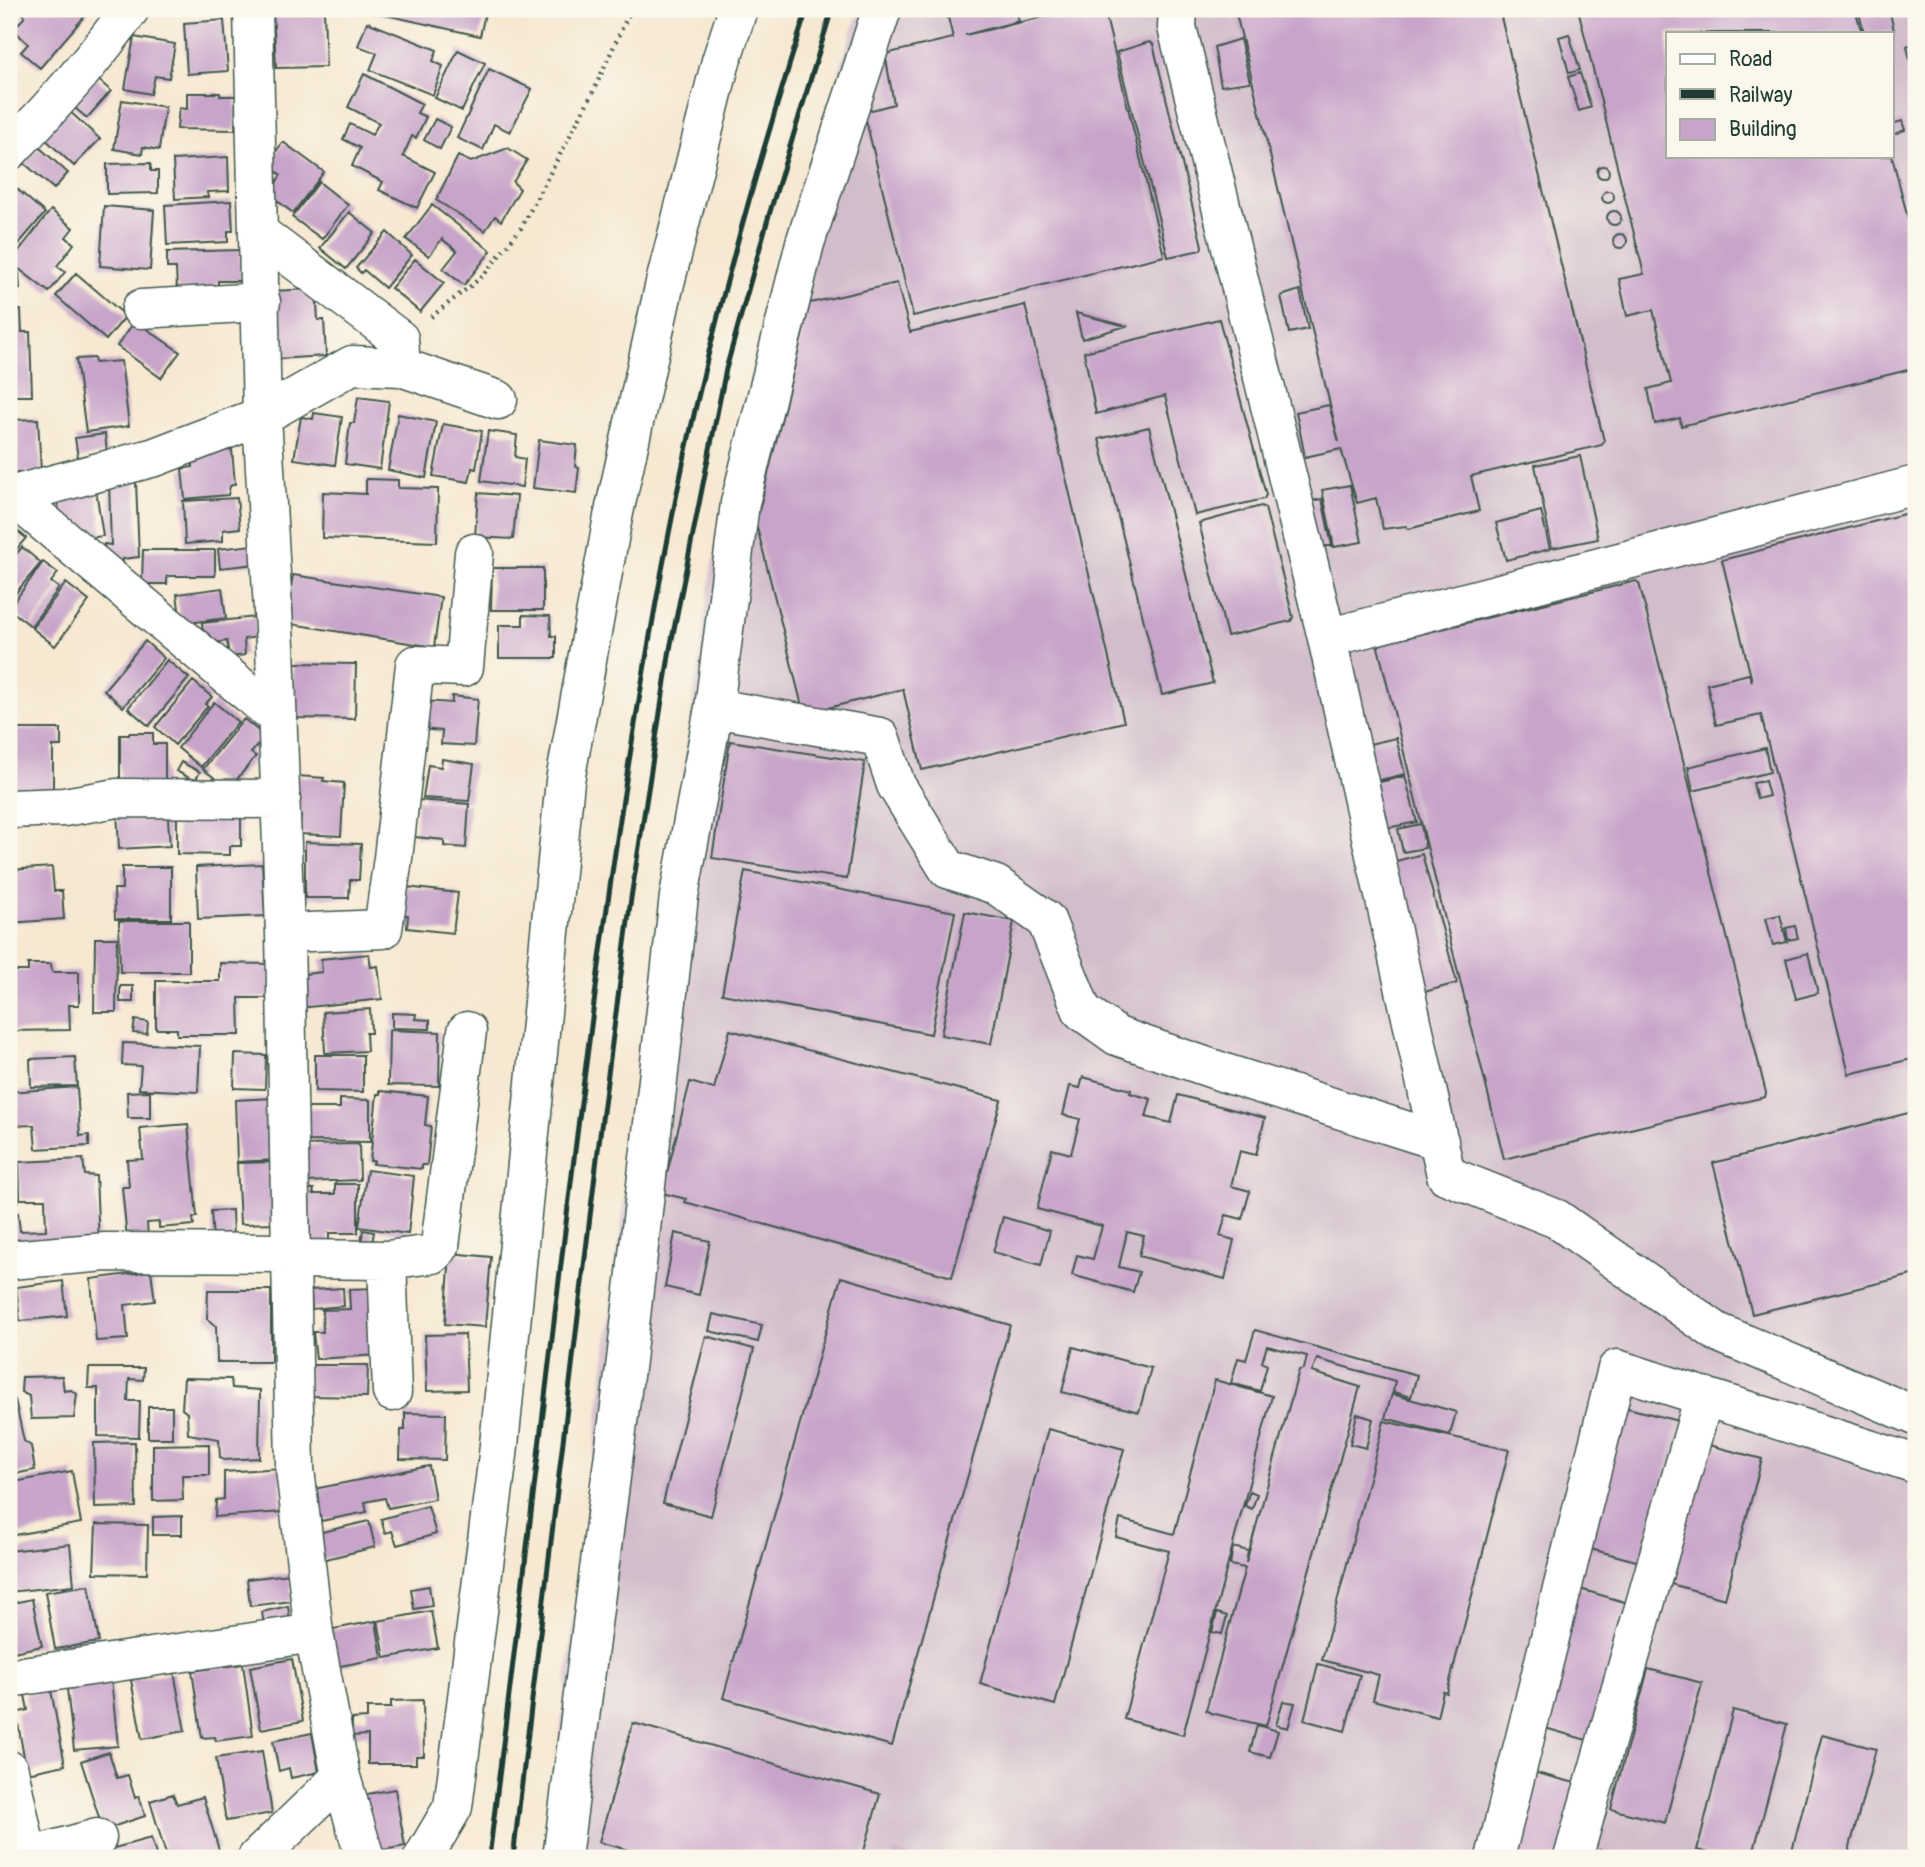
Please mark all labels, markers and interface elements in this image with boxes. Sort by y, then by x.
legend [1666,32,1894,158]
text: Road [1729,46,1773,73]
text: Railway [1729,82,1793,109]
text: Building [1729,116,1796,143]

